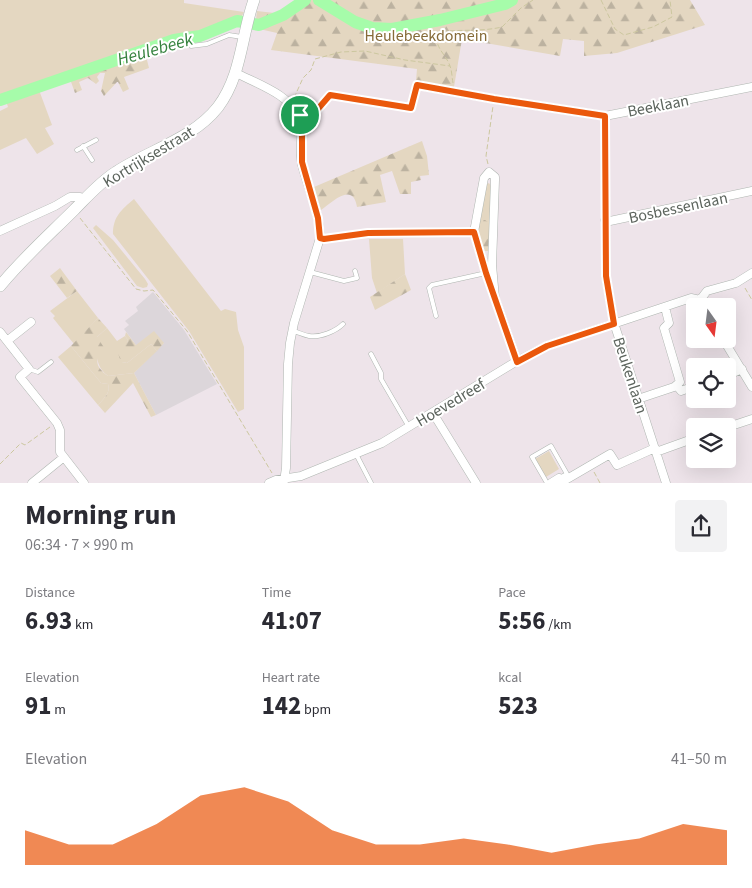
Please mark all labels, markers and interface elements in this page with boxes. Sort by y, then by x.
park label: Heulebeekdomein [365,25,487,47]
water label: Heulebeek [114,27,196,72]
street label: Beeklaan [626,89,691,123]
pin [279,94,321,136]
icon: arrive [286,101,314,129]
street label: Kortrijksestraat [99,121,199,193]
street label: Bosbessenlaan [627,187,730,229]
north arrow [686,298,736,348]
map controls [686,298,736,468]
street label: Beukenlaan [607,334,653,416]
button: locate [686,358,736,408]
street label: Hoevedreef [412,373,490,432]
button: layers [686,418,736,468]
text: Morning run [25,495,176,535]
button: share [675,500,727,552]
text: 06:34 · 7 × 990 m [25,534,134,556]
text: Distance [25,583,75,603]
text: Time [262,583,291,603]
text: Pace [498,583,526,603]
text: 6.93 [25,603,72,639]
text: 41:07 [262,603,322,639]
text: 5:56 [498,603,545,639]
text: km [72,615,93,635]
text: /km [545,615,572,635]
text: Elevation [25,668,80,688]
text: Heart rate [262,668,320,688]
text: kcal [498,668,522,688]
text: 91 [25,688,51,724]
text: 142 [262,688,301,724]
text: 523 [498,688,538,724]
text: m [51,700,66,720]
text: bpm [301,700,331,720]
text: Elevation [25,748,87,770]
text: 41–50 m [671,748,727,770]

